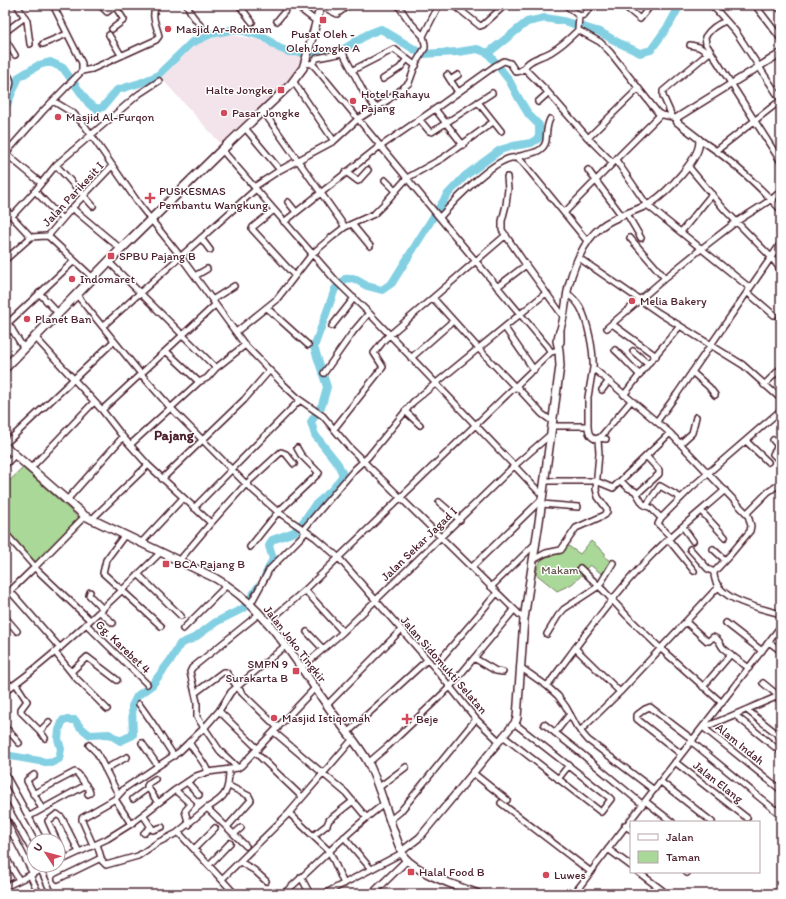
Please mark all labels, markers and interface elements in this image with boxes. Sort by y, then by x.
marker: Pusat Oleh - Oleh Jongke A [318,15,328,25]
place label: Masjid Ar-Rohman [176,22,272,36]
marker: Masjid Ar-Rohman [163,24,173,34]
place label: Pusat Oleh - Oleh Jongke A [286,27,360,55]
place label: Halte Jongke [206,83,273,97]
marker: Halte Jongke [276,85,286,95]
place label: Hotel Rahayu Pajang [361,87,431,115]
marker: Hotel Rahayu Pajang [348,96,358,106]
place label: Pasar Jongke [232,106,300,120]
marker: Pasar Jongke [219,108,229,118]
place label: Masjid Al-Furqon [66,110,155,124]
marker: Masjid Al-Furqon [53,112,63,122]
street label: Jalan Parikesit I [40,159,106,229]
place label: PUSKESMAS Pembantu Wangkung [159,184,269,212]
marker: PUSKESMAS Pembantu Wangkung [144,192,156,204]
place label: SPBU Pajang B [119,249,196,263]
marker: SPBU Pajang B [106,251,116,261]
place label: Indomaret [80,272,135,286]
marker: Indomaret [67,274,77,284]
place label: Melia Bakery [640,294,707,308]
marker: Melia Bakery [627,296,637,306]
place label: Planet Ban [35,312,92,326]
marker: Planet Ban [22,314,32,324]
district label: Pajang [154,427,195,444]
street label: Jalan Sekar Jagad I [378,504,460,584]
place label: BCA Pajang B [174,557,245,571]
marker: BCA Pajang B [161,559,171,569]
park label: Makam [541,563,579,577]
street label: Jalan Joko Tingkir [261,603,329,685]
street label: Jalan Sidomukti Selatan [398,613,490,717]
street label: Gg. Karebet 4 [93,617,153,677]
place label: SMPN 9 Surakarta B [226,657,288,685]
marker: SMPN 9 Surakarta B [291,666,301,676]
place label: Masjid Istiqomah [282,711,370,725]
place label: Beje [416,712,438,726]
marker: Masjid Istiqomah [269,713,279,723]
marker: Beje [401,713,413,725]
street label: Alam Indah [713,720,767,768]
street label: Jalan Elang [690,758,746,806]
legend [630,821,760,873]
text: Jalan [666,830,694,844]
north arrow [26,833,66,873]
text: U [31,841,46,854]
text: Taman [666,850,701,864]
place label: Halal Food B [419,865,485,879]
marker: Halal Food B [406,867,416,877]
place label: Luwes [554,868,586,882]
marker: Luwes [541,870,551,880]

